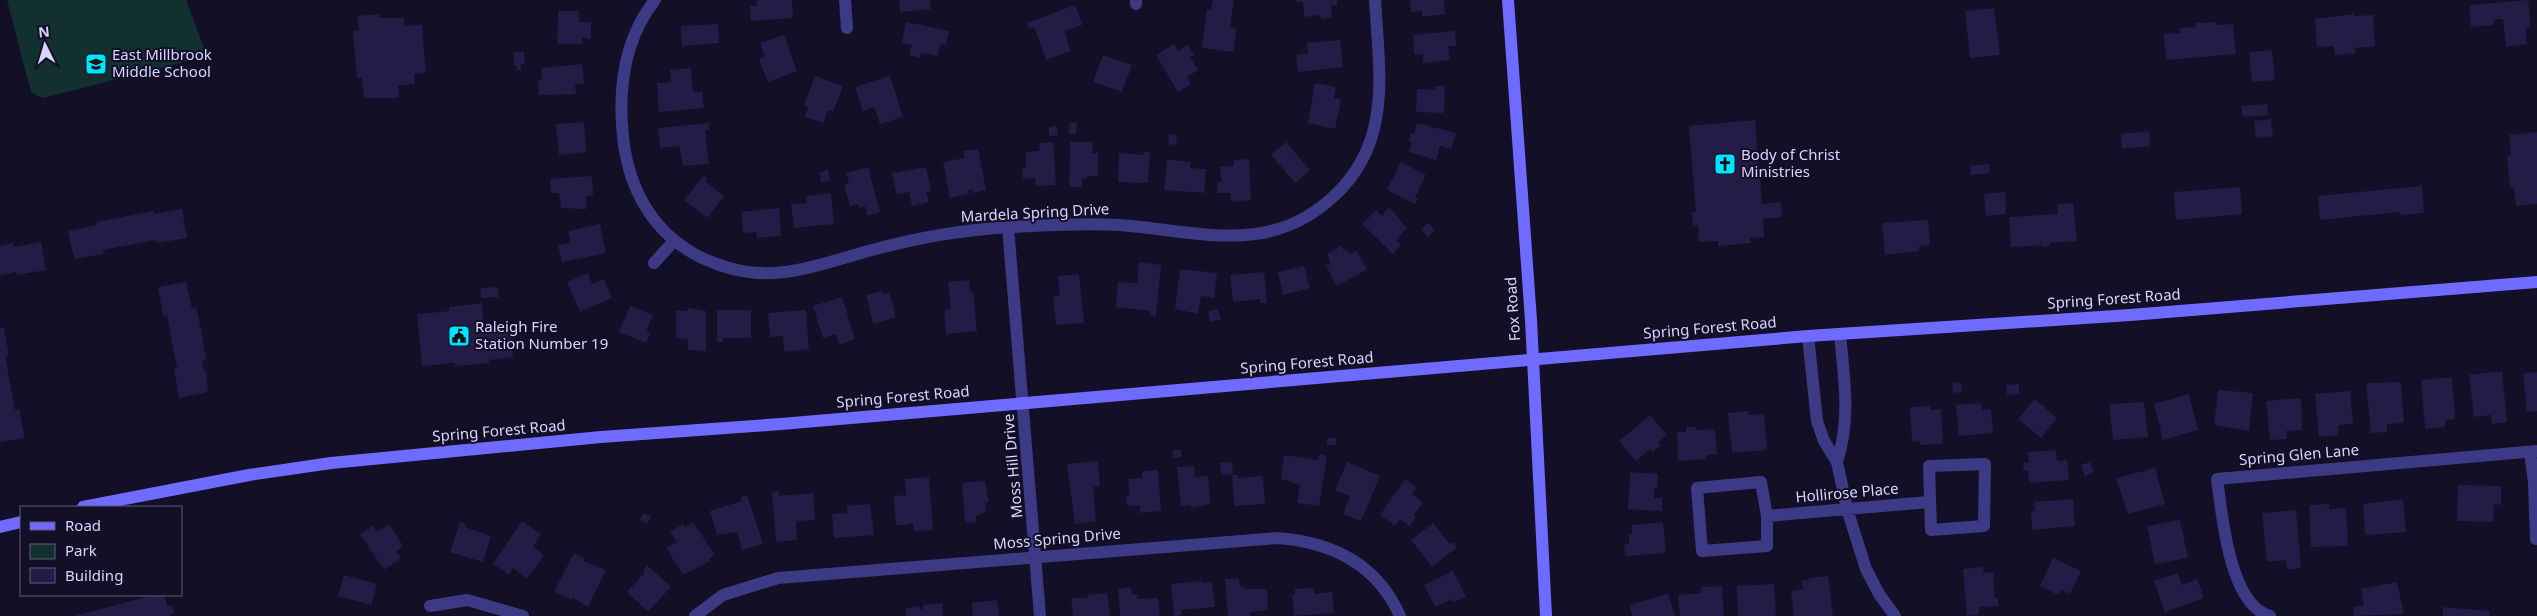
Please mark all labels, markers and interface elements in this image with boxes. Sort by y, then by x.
north arrow [20,20,70,70]
text: N [37,22,50,42]
place label: East Millbrook Middle School [112,44,212,81]
school or university icon: East Millbrook Middle School [84,52,108,76]
place label: Body of Christ Ministries [1741,144,1841,181]
church icon: Body of Christ Ministries [1713,152,1737,176]
street label: Mardela Spring Drive [960,198,1110,226]
street label: Fox Road [1500,276,1524,342]
street label: Spring Forest Road [2047,283,2181,313]
street label: Spring Forest Road [1642,311,1777,343]
place label: Raleigh Fire Station Number 19 [475,316,608,353]
public building icon: Raleigh Fire Station Number 19 [447,324,471,348]
street label: Spring Forest Road [1239,346,1374,378]
street label: Spring Forest Road [835,380,970,412]
street label: Moss Hill Drive [997,413,1027,519]
street label: Spring Forest Road [431,414,566,446]
street label: Spring Glen Lane [2238,439,2360,469]
street label: Hollirose Place [1795,478,1899,506]
legend [20,506,182,596]
text: Road [65,515,101,535]
street label: Moss Spring Drive [992,522,1122,554]
text: Park [65,540,97,560]
text: Building [65,565,123,585]

